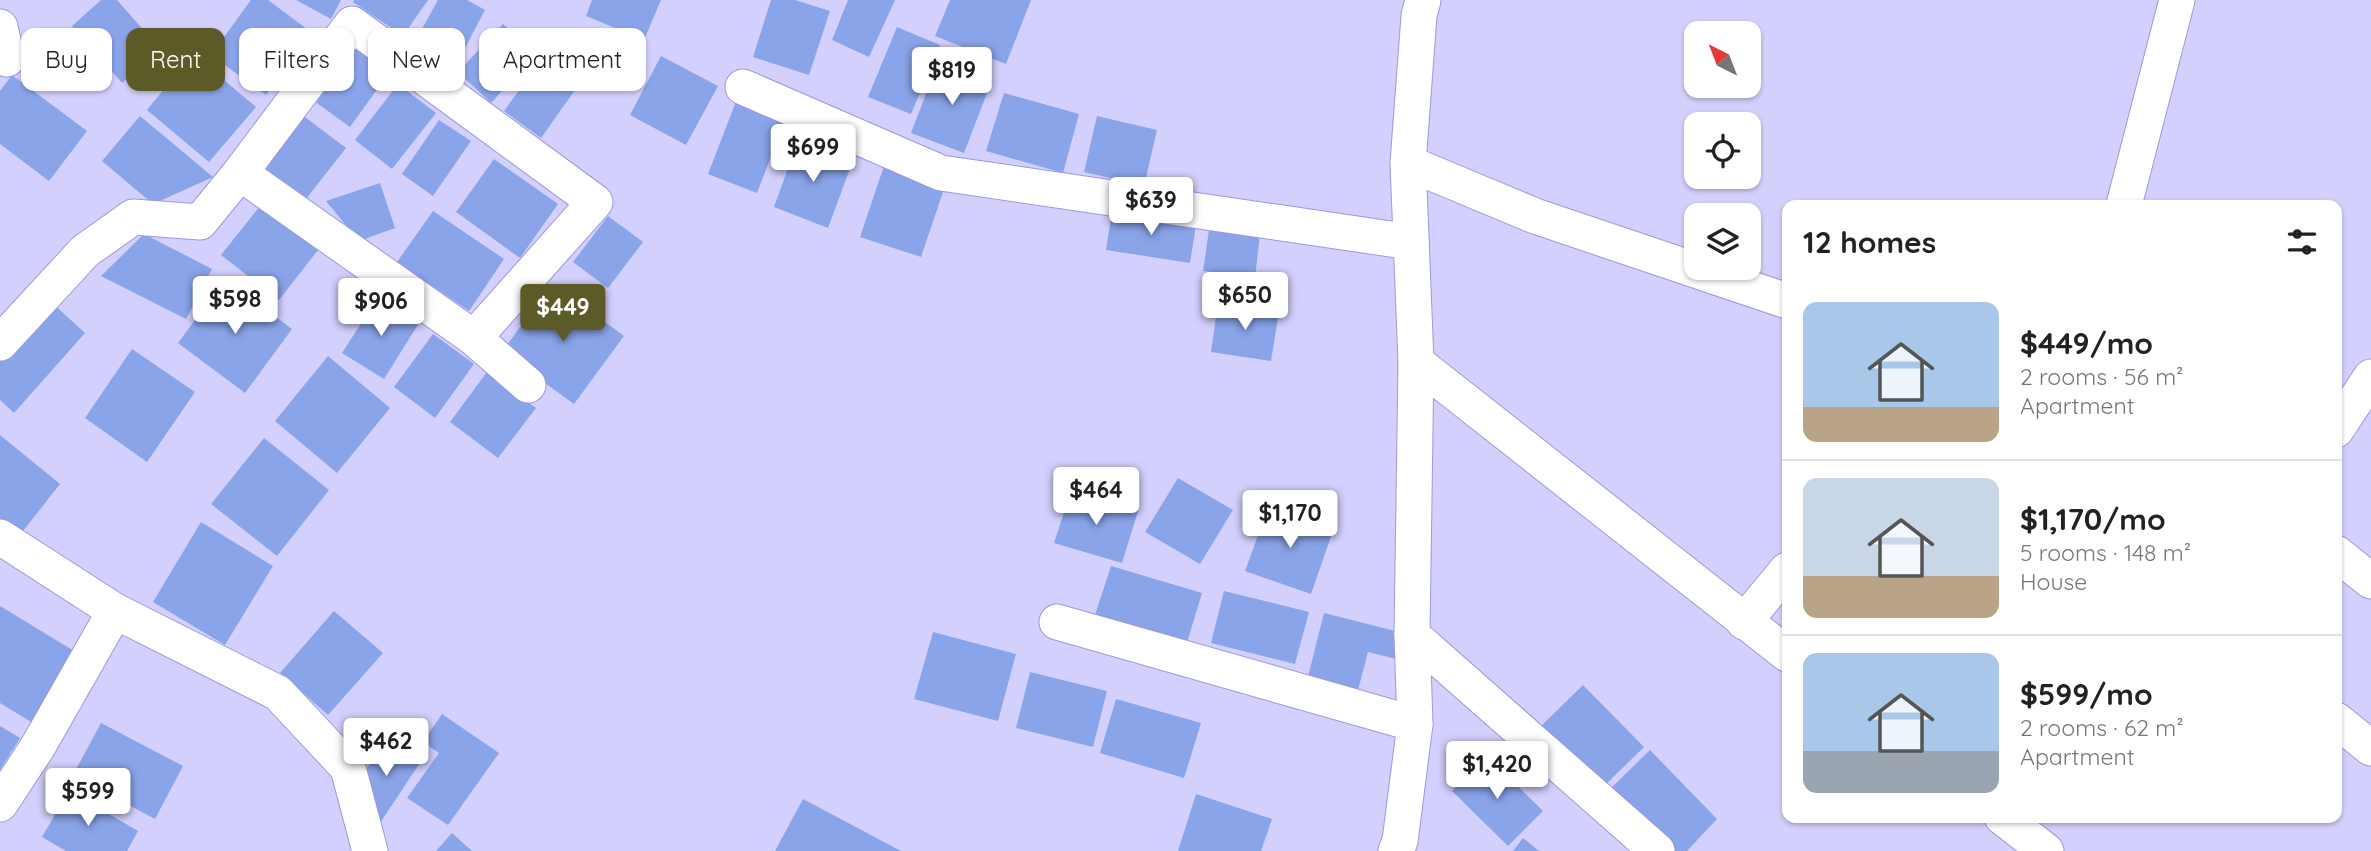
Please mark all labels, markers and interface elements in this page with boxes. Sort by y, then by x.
north arrow [1684,21,1760,98]
map controls [1684,21,1761,280]
chip: Buy [21,28,112,91]
chip: Rent [126,28,225,91]
chip: Filters [239,28,354,91]
chip: New [368,28,465,91]
chip: Apartment [479,28,646,91]
pin: $819 [911,48,993,107]
text: $819 [928,55,976,84]
button: locate [1684,112,1761,189]
pin: $699 [772,124,854,184]
text: $699 [787,132,839,161]
pin: $639 [1110,177,1192,237]
text: $639 [1125,185,1177,214]
button: layers [1684,203,1761,280]
text: 12 homes [1803,223,1936,261]
icon: filters [2283,223,2321,261]
pin: $650 [1204,272,1286,332]
pin: $598 [194,276,276,336]
pin: $906 [340,278,422,338]
text: $650 [1218,280,1272,309]
text: $598 [209,284,261,313]
pin: $449 [522,284,604,344]
text: $906 [354,286,408,315]
text: $449 [536,292,590,321]
text: $449/mo [2020,324,2153,362]
icon: home [1859,330,1943,414]
text: 2 rooms · 56 m² [2020,362,2183,391]
text: Apartment [2020,391,2134,420]
pin: $464 [1055,468,1137,527]
text: $464 [1069,475,1123,504]
pin: $1,170 [1233,490,1347,550]
text: $1,170 [1258,498,1322,527]
text: $1,170/mo [2020,500,2166,538]
icon: home [1859,506,1943,590]
text: 5 rooms · 148 m² [2020,538,2191,567]
text: House [2020,567,2087,596]
text: $599/mo [2020,675,2153,713]
icon: home [1859,681,1943,765]
text: 2 rooms · 62 m² [2020,713,2184,742]
pin: $462 [345,718,427,778]
text: $462 [359,726,413,755]
pin: $1,420 [1440,742,1554,801]
text: Apartment [2020,742,2134,771]
text: $1,420 [1462,749,1532,778]
pin: $599 [47,768,129,828]
text: $599 [61,776,115,805]

